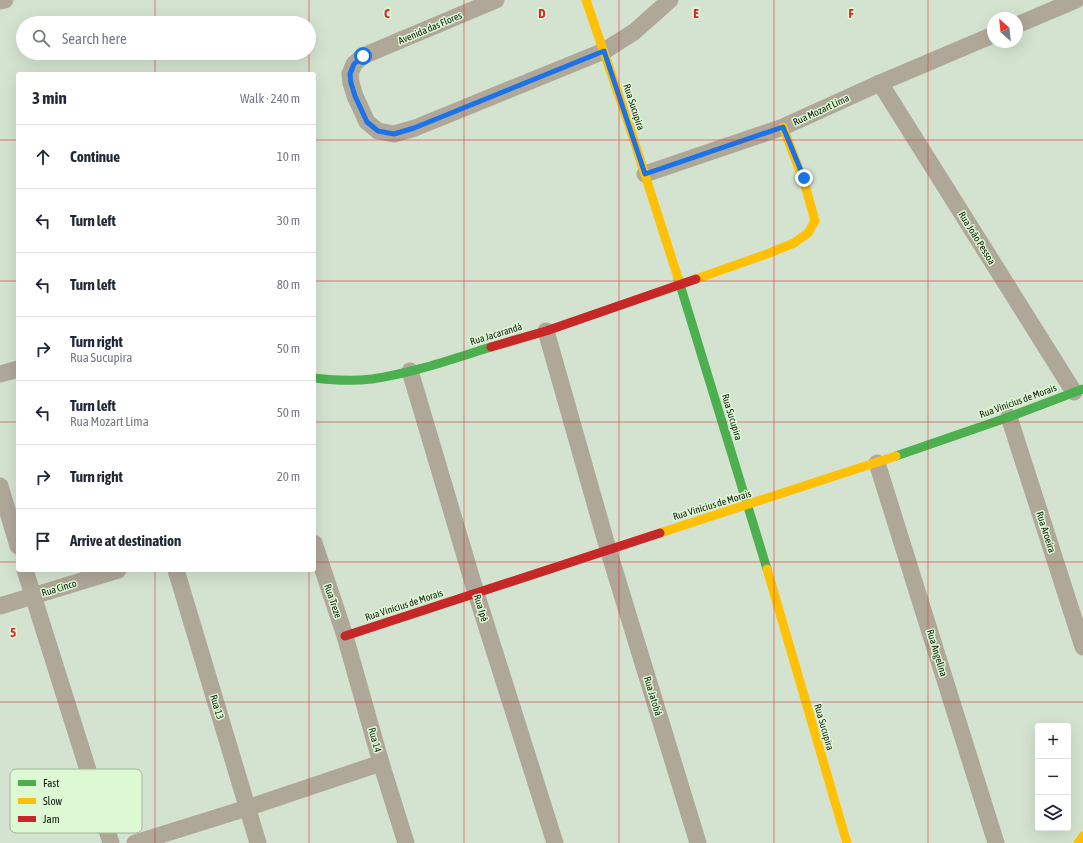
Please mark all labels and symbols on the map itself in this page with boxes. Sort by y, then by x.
text: C [384,6,390,21]
text: D [538,6,546,21]
text: E [693,6,699,21]
text: F [848,6,854,21]
street label: Avenida das Flores [397,9,464,46]
north arrow [987,12,1023,48]
route start [354,47,372,65]
street label: Rua Sucupira [621,83,647,132]
street label: Rua Mozart Lima [791,92,851,128]
route end [795,169,813,187]
street label: Rua João Pessoa [956,210,998,267]
street label: Rua Jacarandá [469,321,524,347]
street label: Rua Vinícius de Morais [978,382,1058,420]
street label: Rua Sucupira [720,393,744,442]
street label: Rua Vinícius de Morais [672,488,753,522]
street label: Rua Aroeira [1034,510,1058,554]
street label: Rua Cinco [40,577,78,599]
street label: Rua Treze [322,583,344,620]
street label: Rua Vinícius de Morais [364,587,445,623]
street label: Rua Ipê [472,593,490,623]
text: 5 [10,625,16,640]
street label: Rua Angelina [925,628,949,678]
street label: Rua Jatobá [642,675,664,717]
street label: Rua 13 [208,693,226,721]
street label: Rua Sucupira [812,702,836,752]
street label: Rua 14 [366,726,384,754]
legend [10,769,142,833]
text: Fast [43,777,59,789]
text: Slow [43,795,62,807]
text: Jam [43,813,60,825]

